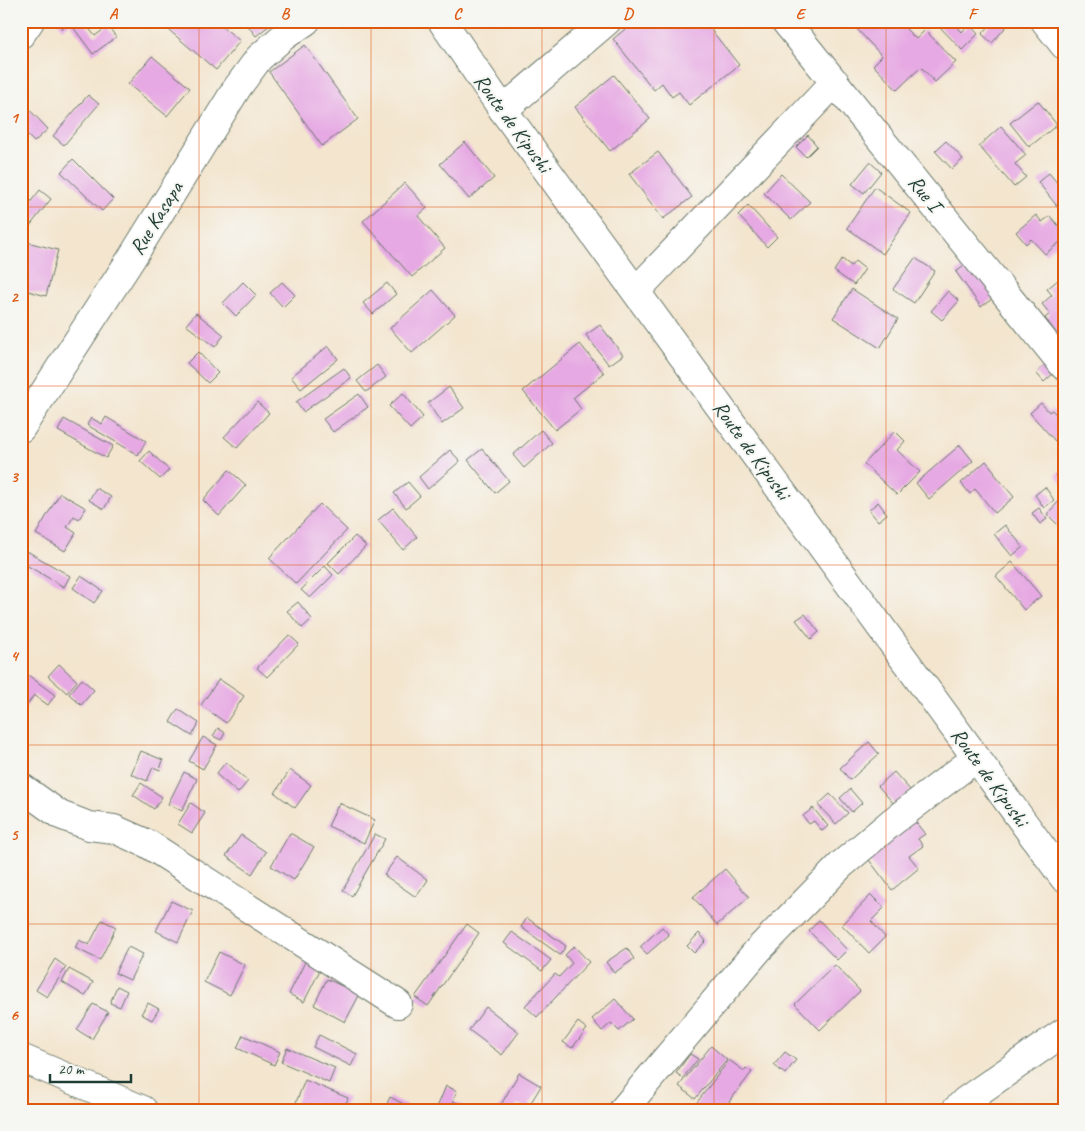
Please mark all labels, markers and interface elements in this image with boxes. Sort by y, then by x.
text: A [109,4,119,24]
text: B [281,4,291,24]
text: C [453,4,463,24]
text: D [623,4,634,24]
text: E [796,4,807,24]
text: F [968,4,979,24]
street label: Route de Kipushi [468,68,559,180]
text: 1 [10,108,19,128]
street label: Rue I [903,170,950,220]
street label: Rue Kasapa [123,175,189,259]
text: 2 [10,287,19,307]
street label: Route de Kipushi [707,395,798,507]
text: 3 [10,467,19,487]
text: 4 [10,646,19,666]
street label: Route de Kipushi [945,722,1036,834]
text: 5 [11,825,20,845]
text: 6 [10,1005,19,1025]
scale bar [50,1051,131,1083]
text: 20 m [58,1060,85,1079]

